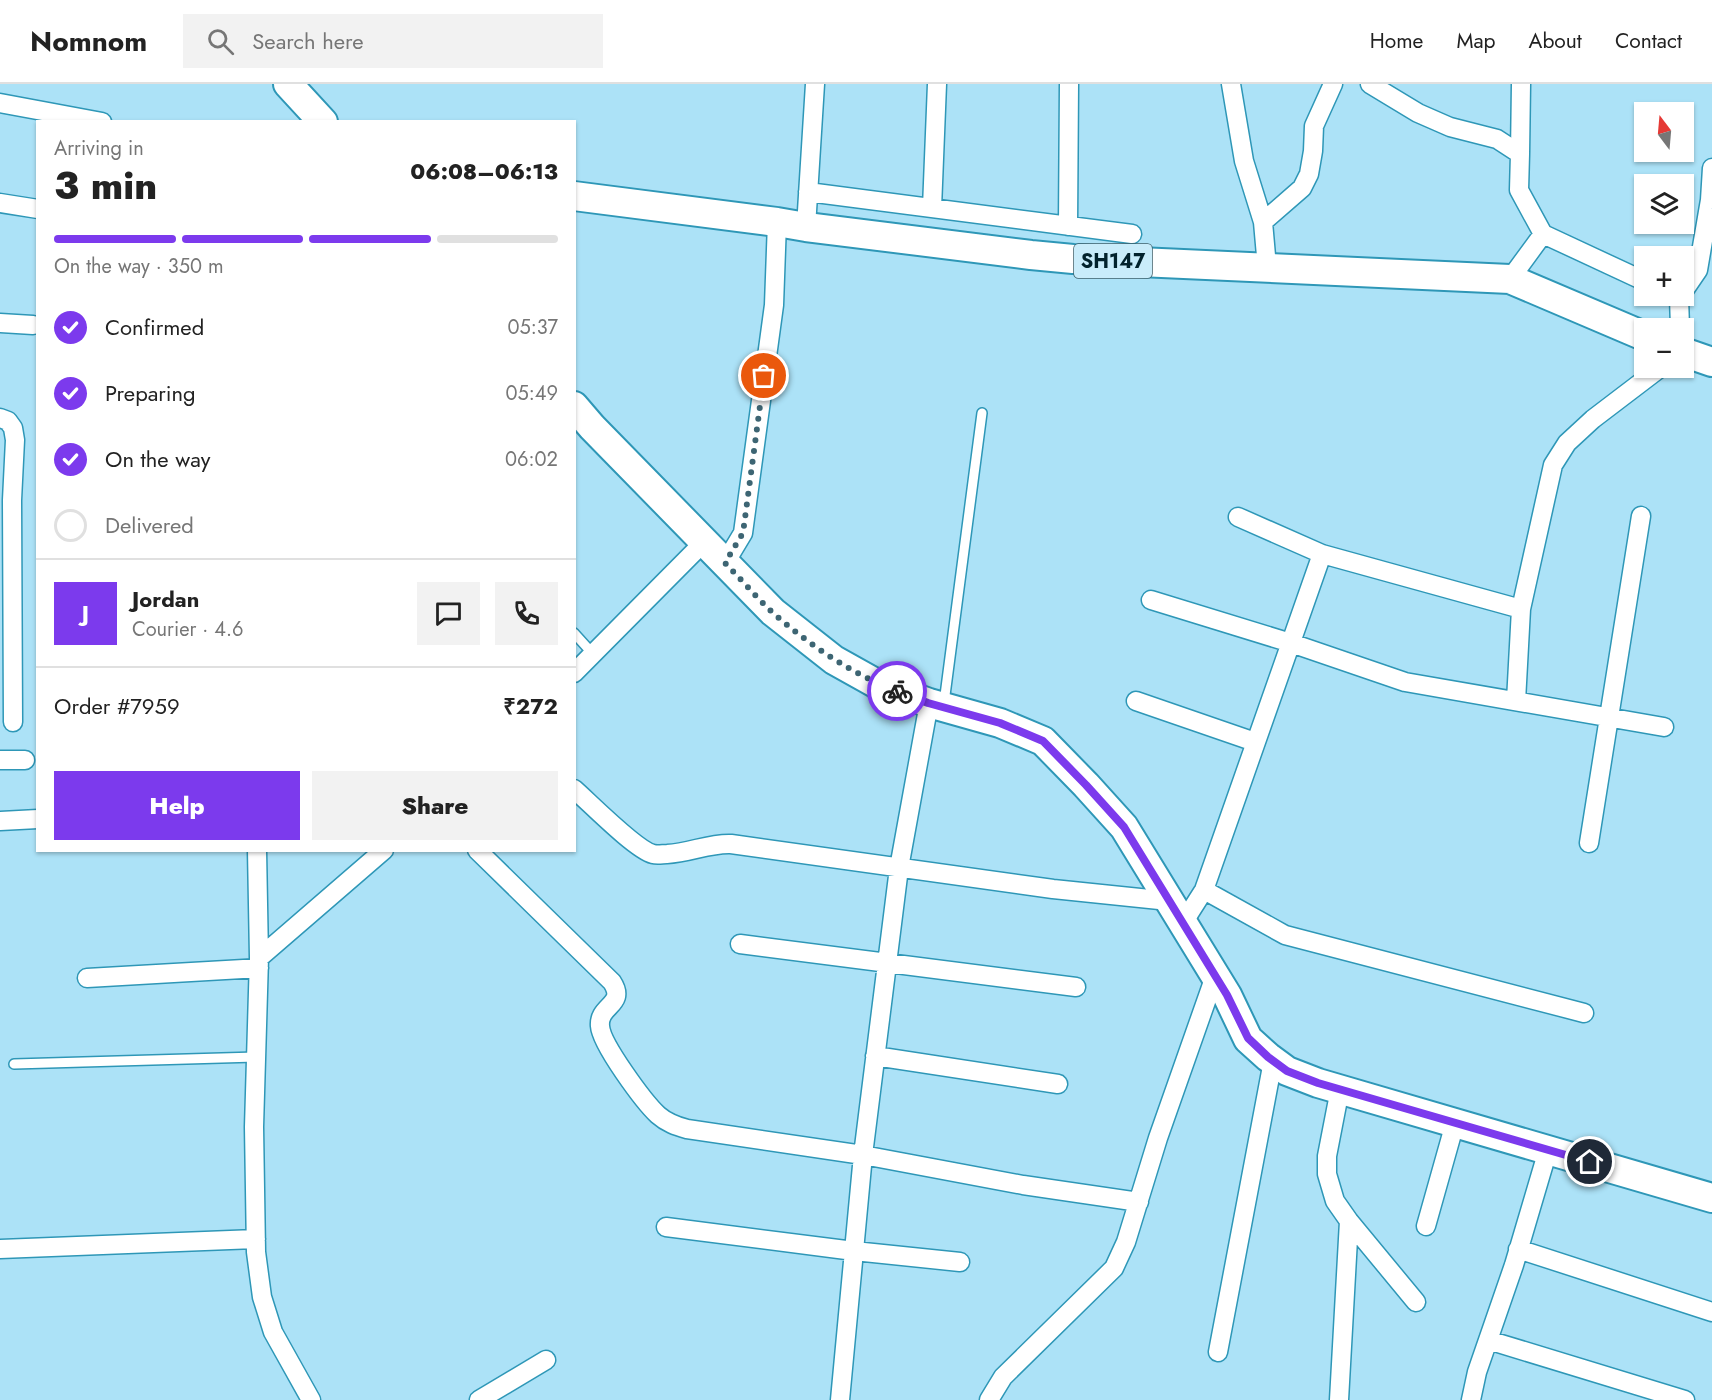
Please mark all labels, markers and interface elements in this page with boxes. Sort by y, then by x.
search box [183,14,603,68]
text: Nomnom [30,21,147,62]
icon: search [204,25,237,58]
text: Search here [252,25,364,57]
text: Home [1370,26,1423,56]
text: Map [1456,26,1496,56]
text: About [1529,26,1582,56]
text: Contact [1615,26,1682,56]
north arrow [1634,102,1694,162]
map controls [1634,102,1694,378]
text: Arriving in [54,134,144,163]
text: 06:08–06:13 [410,155,558,187]
text: 3 min [54,157,157,214]
button: layers [1634,174,1694,234]
road number: SH147 [1074,244,1152,278]
button: + [1634,246,1694,306]
text: On the way · 350 m [54,252,224,281]
icon: check [54,311,87,344]
text: Confirmed [105,311,204,343]
text: 05:37 [508,313,558,342]
button: − [1634,318,1694,378]
pin [738,350,789,401]
icon: bag [747,359,780,392]
icon: check [54,377,87,410]
text: Preparing [105,377,196,409]
text: 05:49 [506,379,558,408]
icon: check [54,443,87,476]
text: On the way [105,443,210,475]
text: 06:02 [505,445,558,474]
text: Delivered [105,509,194,541]
button: chat [417,582,480,645]
button: phone [495,582,558,645]
text: Jordan [132,583,199,615]
text: J [82,597,89,629]
text: Courier · 4.6 [132,615,244,644]
courier [867,661,927,721]
icon: bike [881,675,914,708]
text: Order #7959 [54,690,180,722]
text: ₹272 [503,690,558,722]
button: Help [54,771,300,840]
button: Share [312,771,558,840]
pin [1564,1136,1615,1187]
icon: home [1573,1145,1606,1178]

